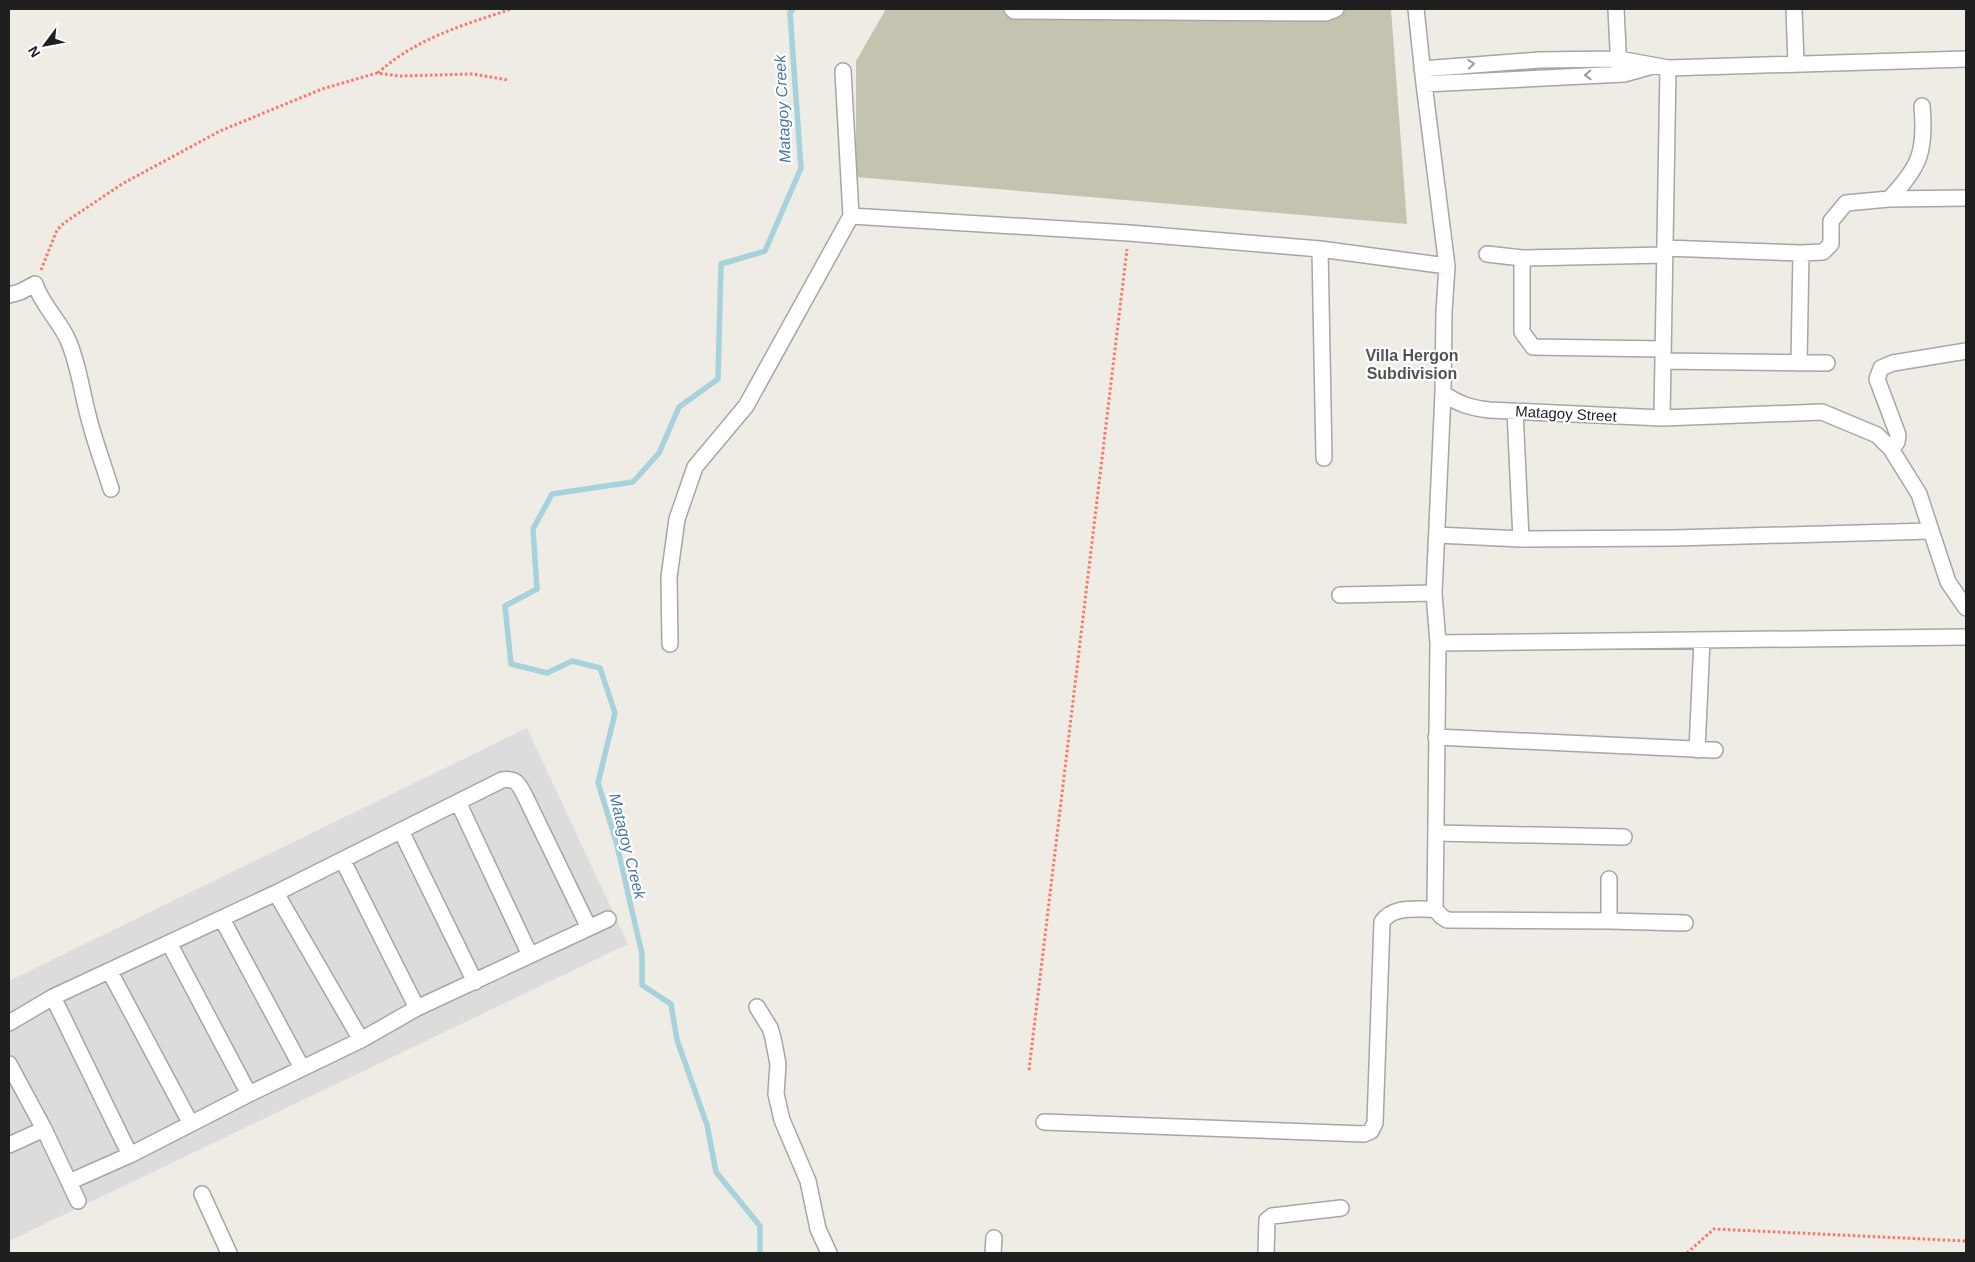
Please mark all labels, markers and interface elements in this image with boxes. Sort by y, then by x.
north arrow [20,20,70,70]
text: N [25,43,43,60]
water label: Matagoy Creek [771,53,794,164]
one-way arrow [1467,59,1475,70]
one-way arrow [1584,70,1592,81]
district label: Villa Hergon Subdivision [1365,347,1459,382]
street label: Matagoy Street [1515,402,1618,425]
water label: Matagoy Creek [606,791,649,902]

